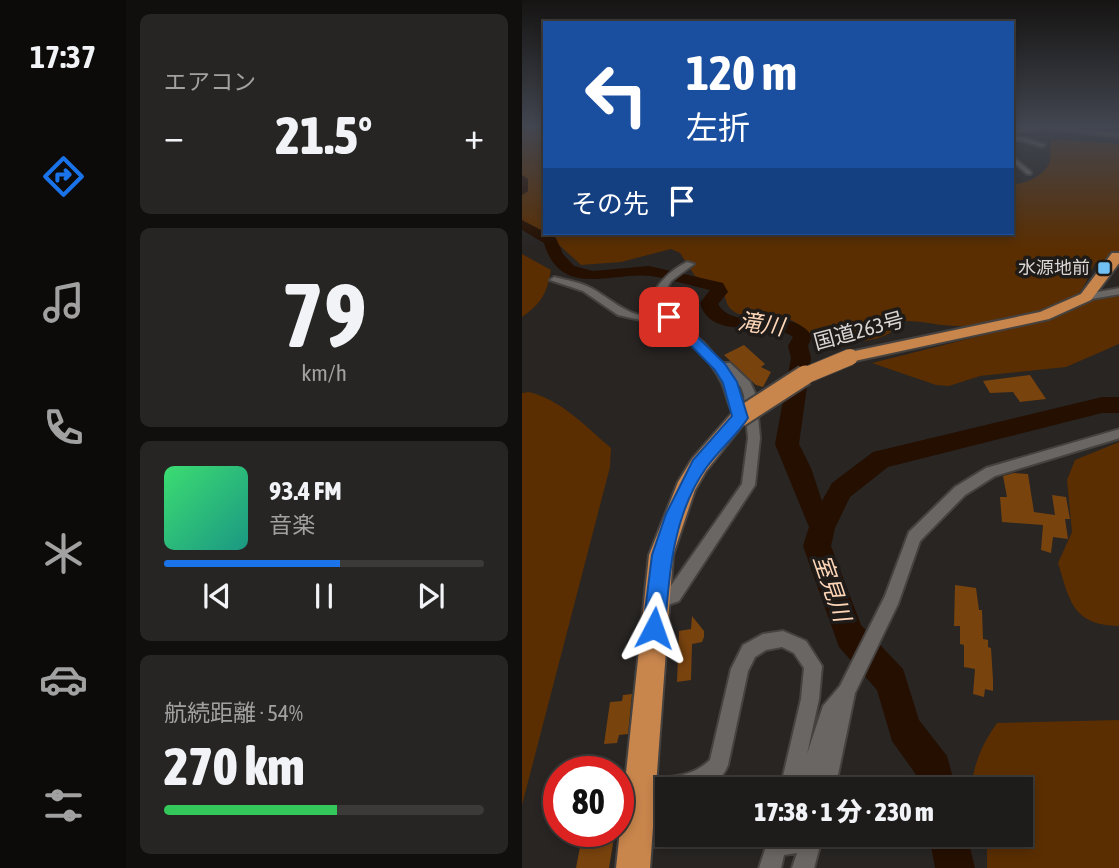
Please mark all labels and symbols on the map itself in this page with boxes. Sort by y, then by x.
place label: 水源地前 [1018,257,1090,278]
marker: 水源地前 [1096,260,1112,276]
pin [639,287,699,347]
street label: 国道263号 [811,306,907,354]
water label: 滝川 [736,308,789,340]
water label: 室見川 [808,551,857,628]
position arrow [617,591,691,665]
speed limit sign: 80 [543,756,634,847]

